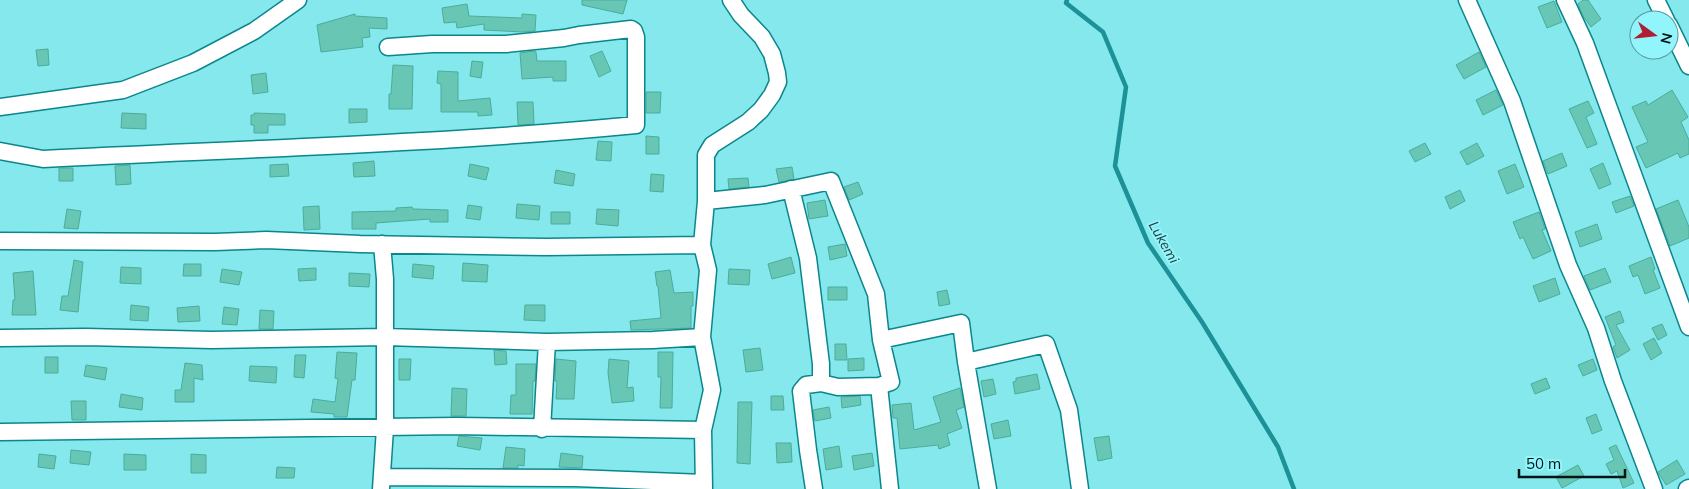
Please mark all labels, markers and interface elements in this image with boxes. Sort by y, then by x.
north arrow [1629,10,1679,60]
text: N [1656,31,1677,46]
water label: Lukemi [1145,218,1184,267]
scale bar [1519,446,1625,478]
text: 50 m [1526,454,1561,473]

